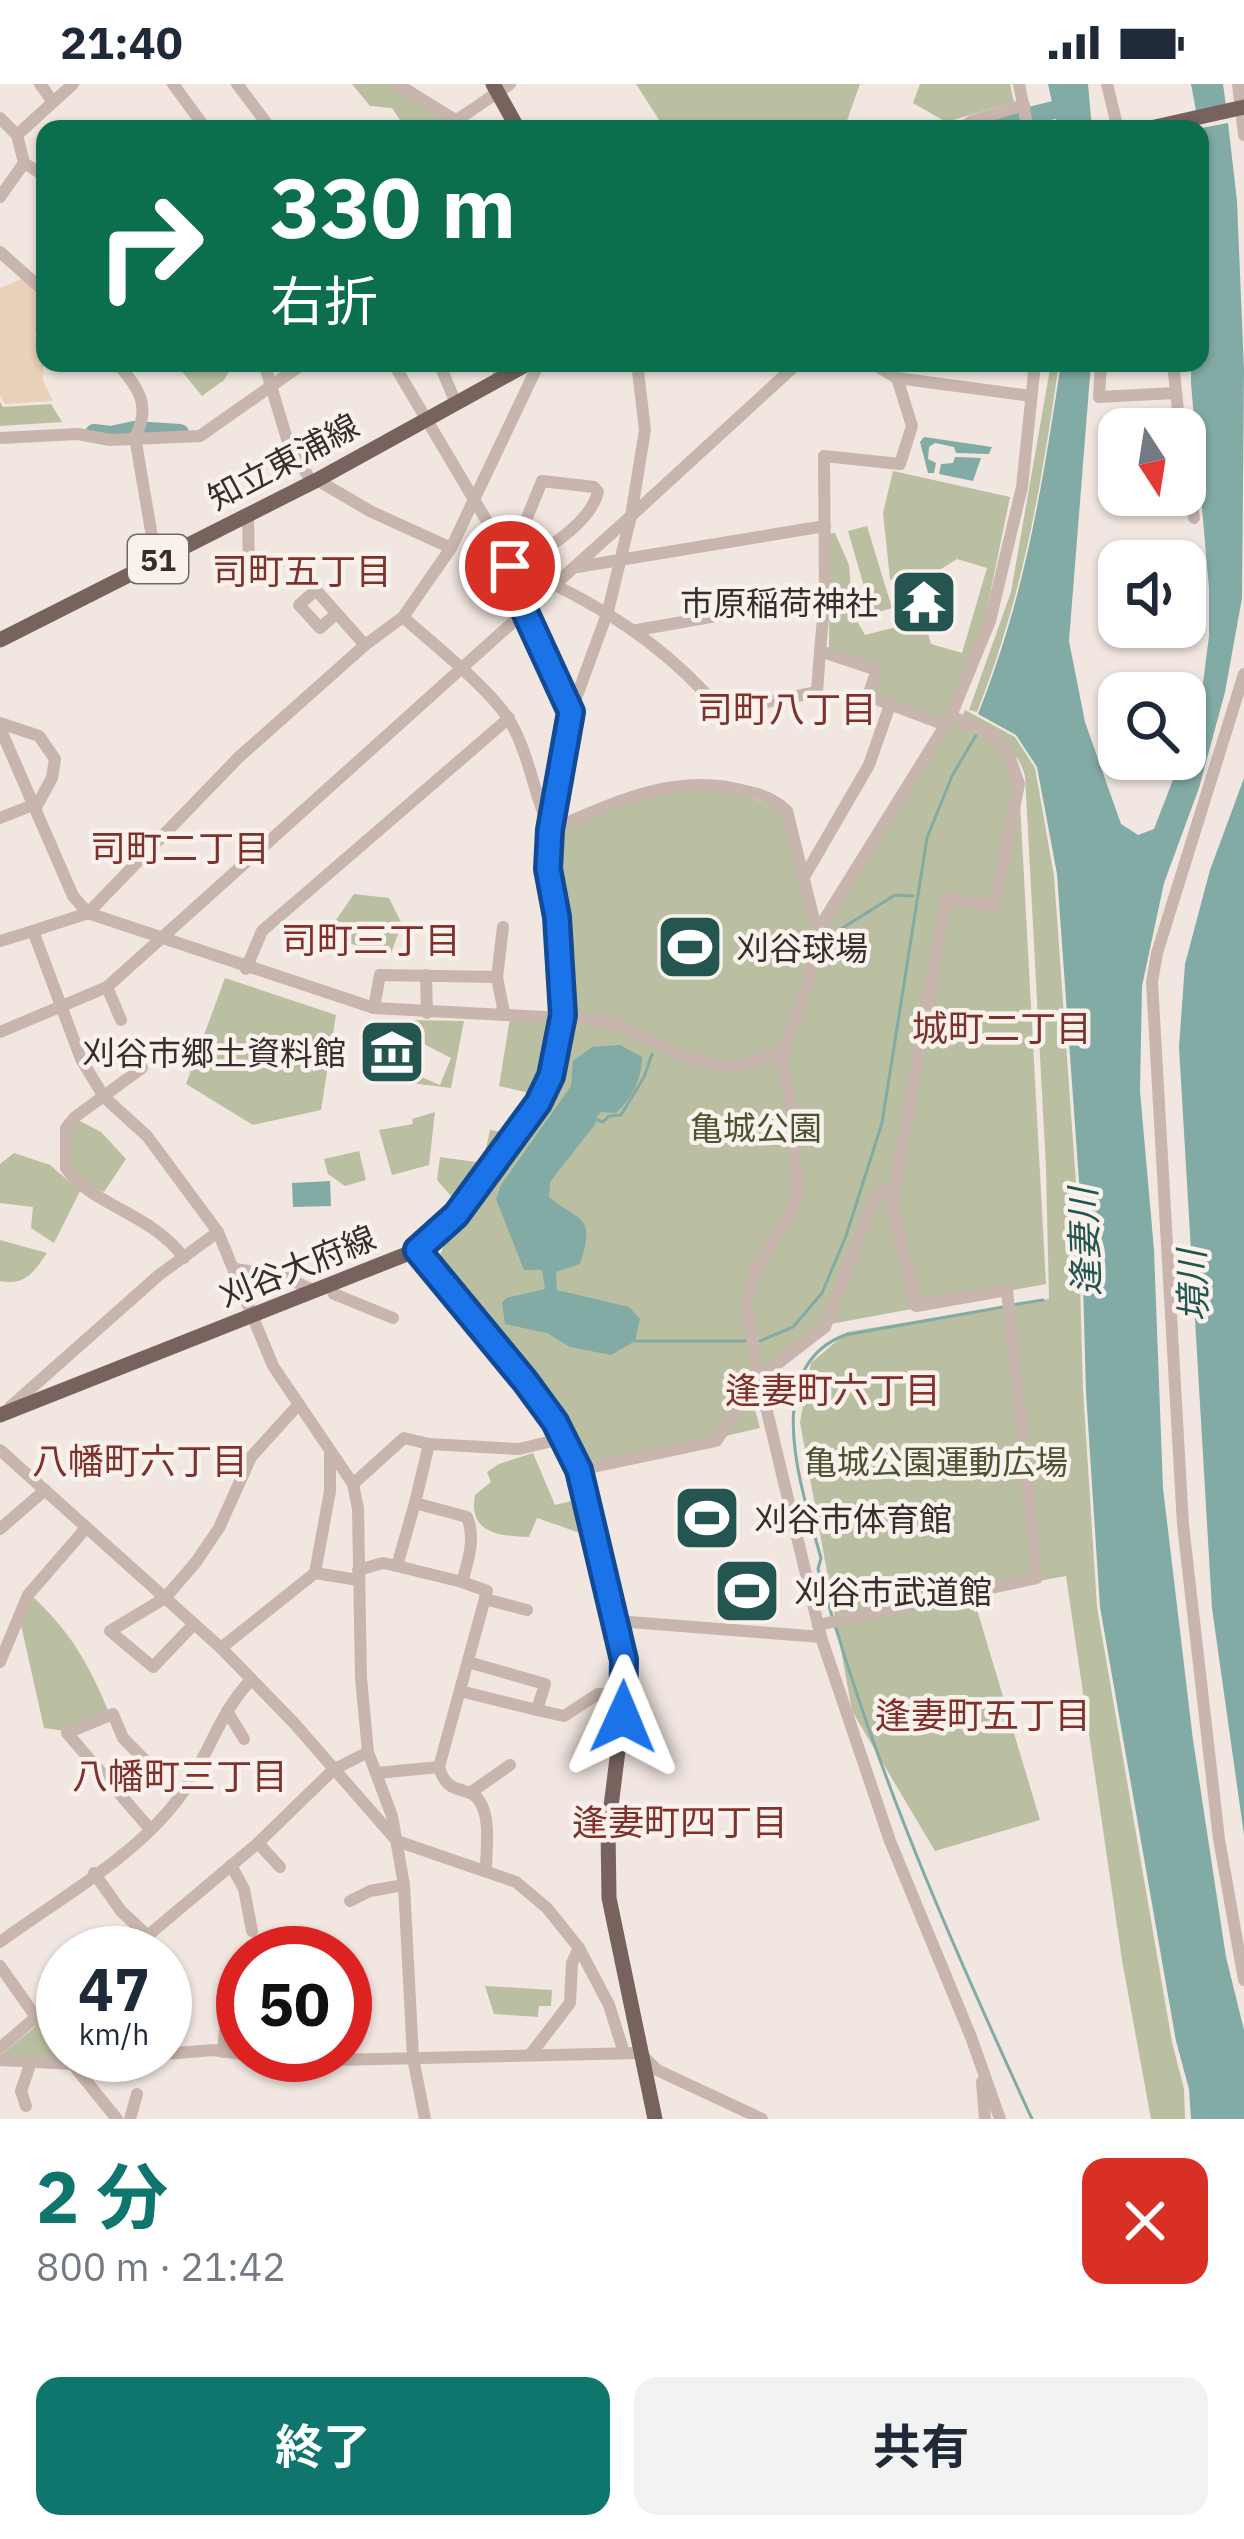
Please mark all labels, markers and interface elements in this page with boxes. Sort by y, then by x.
text: 21:40 [60,13,183,71]
text: 330 m [270,152,516,261]
icon: right [72,168,228,324]
text: 右折 [270,266,378,336]
street label: 知立東浦線 [200,403,366,519]
north arrow [1098,408,1206,516]
map controls [1098,408,1206,780]
pin [459,515,561,617]
icon: arrive [477,533,543,599]
road number: 51 [128,535,188,583]
button: sound [1098,540,1206,648]
district label: 司町五丁目 [212,547,392,594]
temple icon: 市原稲荷神社 [889,567,959,637]
place label: 市原稲荷神社 [680,581,878,624]
button: search [1098,672,1206,780]
district label: 司町八丁目 [697,685,877,732]
district label: 司町二丁目 [90,824,270,871]
sports icon: 刈谷球場 [655,912,725,982]
district label: 司町三丁目 [281,916,461,963]
place label: 刈谷球場 [736,926,868,969]
district label: 城町二丁目 [912,1004,1092,1051]
museum icon: 刈谷市郷土資料館 [357,1017,427,1087]
place label: 刈谷市郷土資料館 [82,1031,346,1074]
park label: 亀城公園 [690,1106,822,1149]
water label: 逢妻川 [1058,1183,1109,1297]
street label: 刈谷大府線 [212,1215,382,1317]
water label: 境川 [1167,1245,1217,1323]
district label: 逢妻町六丁目 [725,1366,941,1413]
district label: 八幡町六丁目 [32,1437,248,1484]
park label: 亀城公園運動広場 [804,1440,1068,1483]
sports icon: 刈谷市体育館 [672,1483,742,1553]
place label: 刈谷市体育館 [754,1497,952,1540]
sports icon: 刈谷市武道館 [712,1556,782,1626]
place label: 刈谷市武道館 [794,1570,992,1613]
position arrow [560,1654,686,1780]
district label: 逢妻町五丁目 [875,1691,1091,1738]
district label: 八幡町三丁目 [72,1752,288,1799]
district label: 逢妻町四丁目 [572,1798,788,1845]
speed limit sign: 50 [216,1926,372,2082]
text: 47 [78,1949,150,2028]
text: km/h [79,2014,149,2053]
text: 2 分 [36,2149,168,2243]
button: close [1082,2158,1208,2284]
text: 800 m · 21:42 [36,2241,286,2292]
button: 終了 [36,2377,610,2515]
button: 共有 [634,2377,1208,2515]

